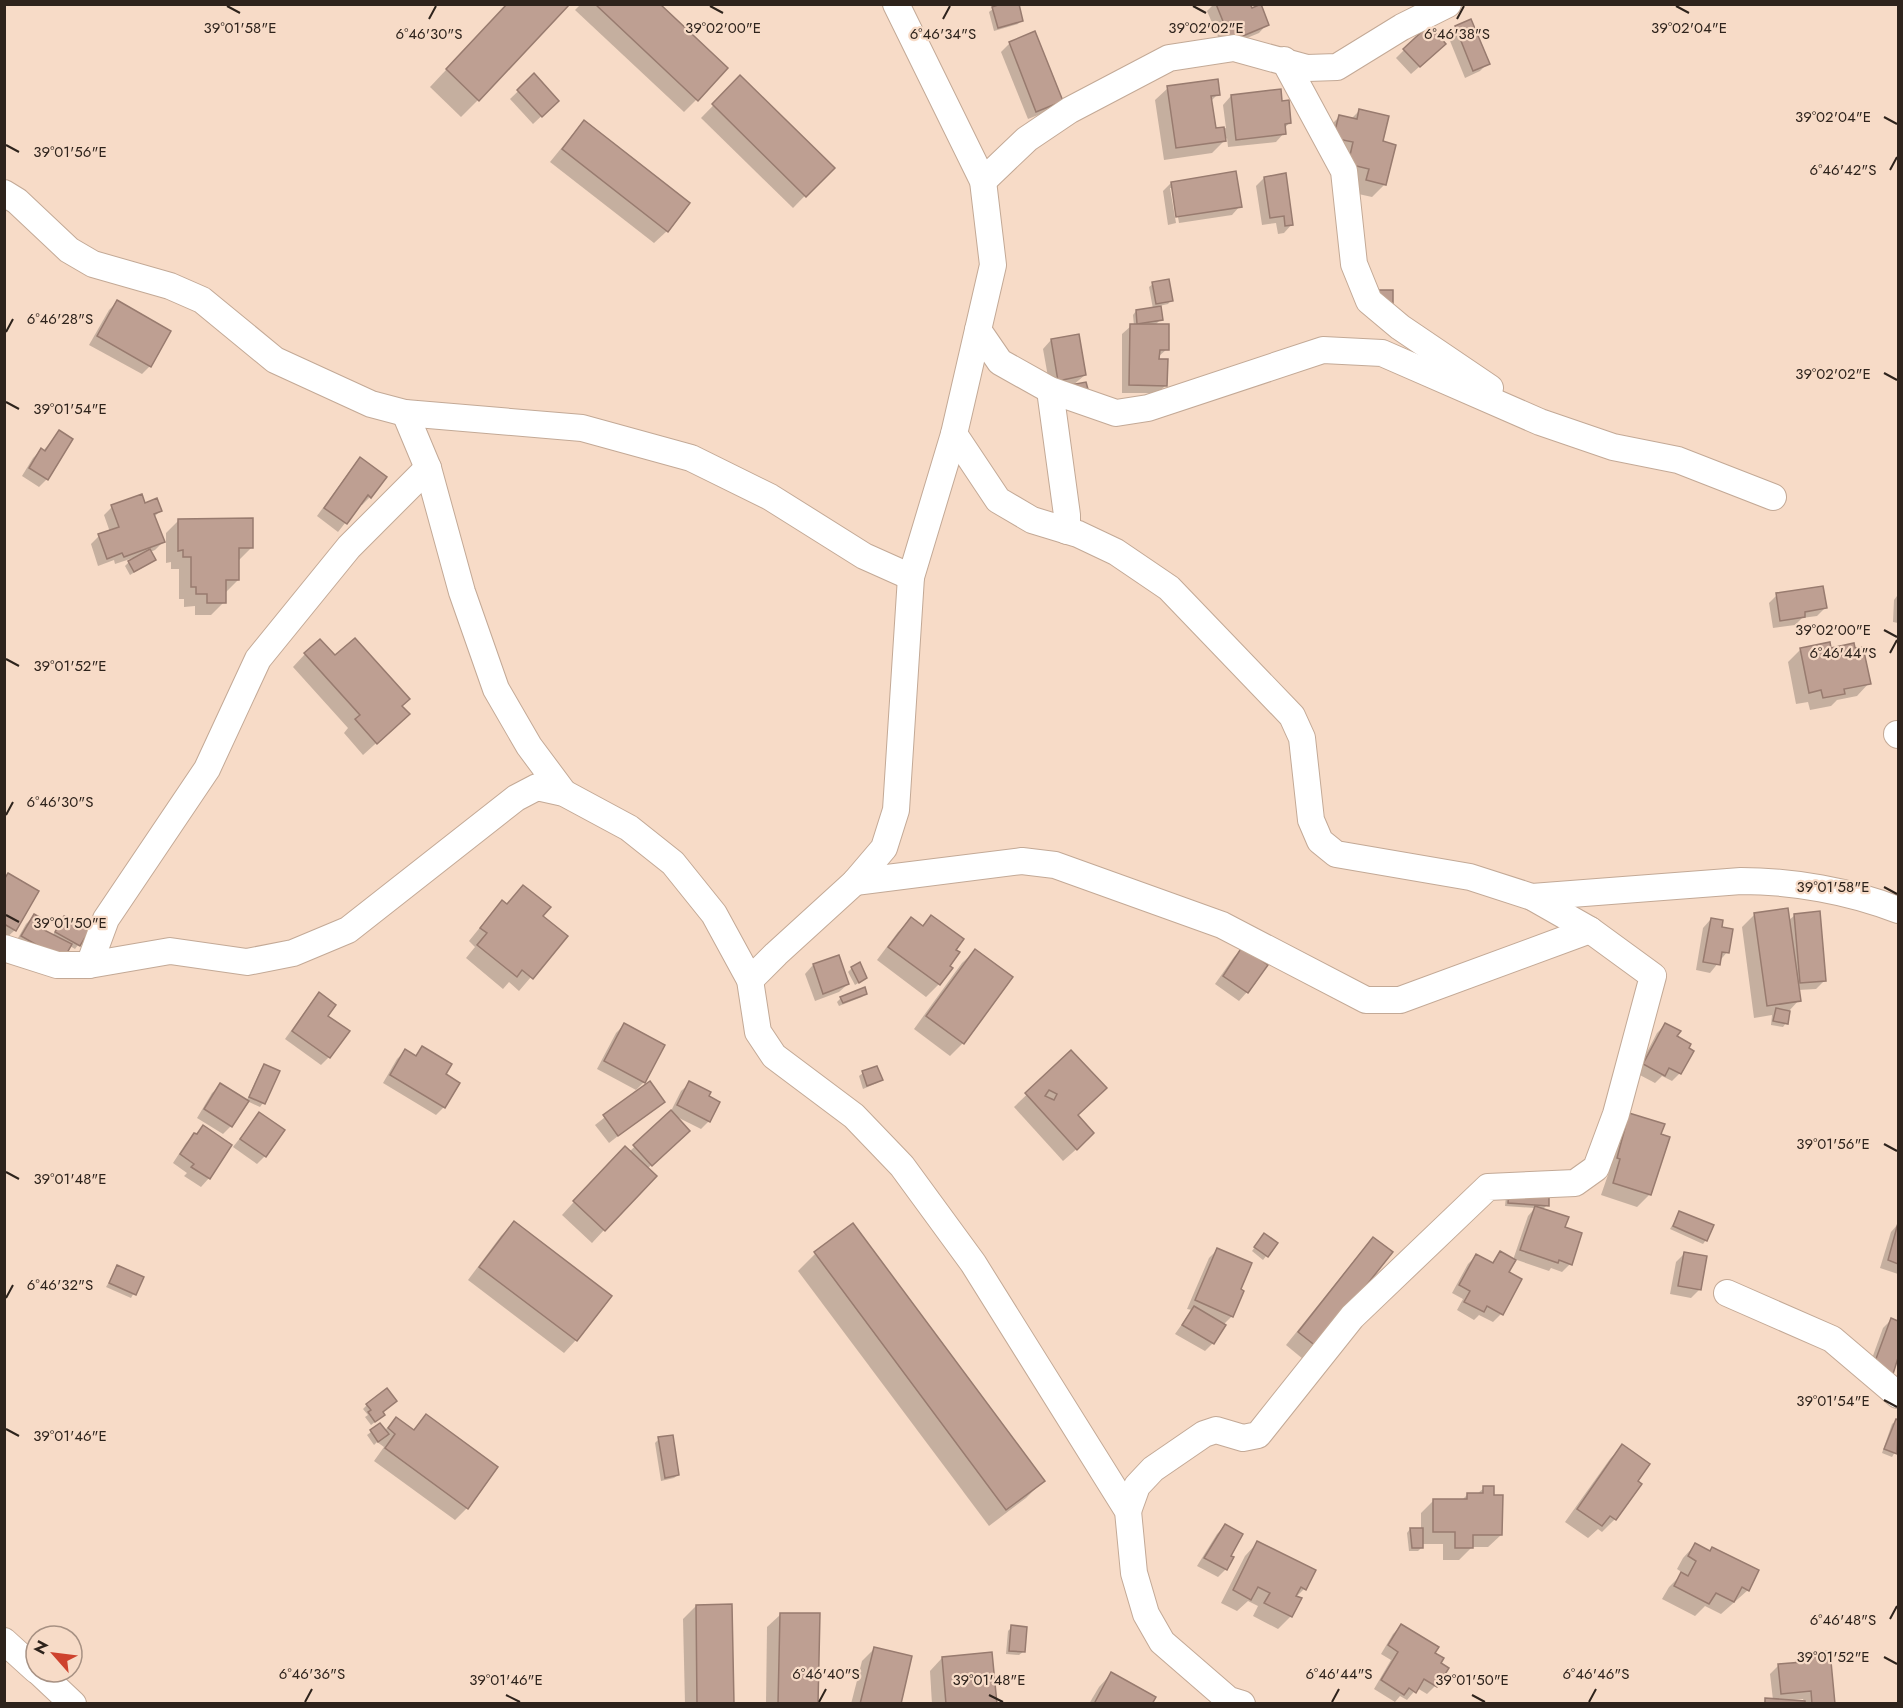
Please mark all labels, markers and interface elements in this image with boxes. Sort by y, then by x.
text: 39°01'58"E [204,17,276,39]
text: 39°02'00"E [685,17,761,39]
text: 39°02'02"E [1168,17,1244,39]
text: 39°02'04"E [1651,17,1727,39]
text: 6°46'30"S [396,23,462,45]
text: 6°46'34"S [910,23,976,45]
text: 6°46'38"S [1424,23,1490,45]
text: 39°02'04"E [1795,106,1871,128]
text: 39°01'56"E [33,141,107,163]
text: 6°46'42"S [1810,159,1876,181]
text: 6°46'28"S [27,308,93,330]
text: 39°02'02"E [1795,363,1871,385]
text: 39°01'54"E [33,398,107,420]
text: 39°02'00"E [1795,619,1871,641]
text: 6°46'44"S [1809,642,1877,664]
text: 39°01'52"E [33,655,107,677]
text: 6°46'30"S [27,791,93,813]
text: 39°01'58"E [1797,876,1869,898]
text: 39°01'50"E [33,912,107,934]
text: 39°01'56"E [1796,1133,1870,1155]
text: 39°01'48"E [33,1168,107,1190]
text: 6°46'32"S [27,1274,93,1296]
text: 39°01'54"E [1796,1390,1870,1412]
text: 39°01'46"E [33,1425,107,1447]
text: 6°46'48"S [1810,1609,1876,1631]
north arrow [24,1624,84,1684]
text: N [28,1636,54,1658]
text: 39°01'52"E [1796,1646,1870,1668]
text: 6°46'36"S [279,1663,345,1685]
text: 6°46'40"S [792,1663,860,1685]
text: 6°46'44"S [1305,1663,1373,1685]
text: 6°46'46"S [1562,1663,1630,1685]
text: 39°01'46"E [469,1669,543,1691]
text: 39°01'48"E [952,1669,1026,1691]
text: 39°01'50"E [1435,1669,1509,1691]

